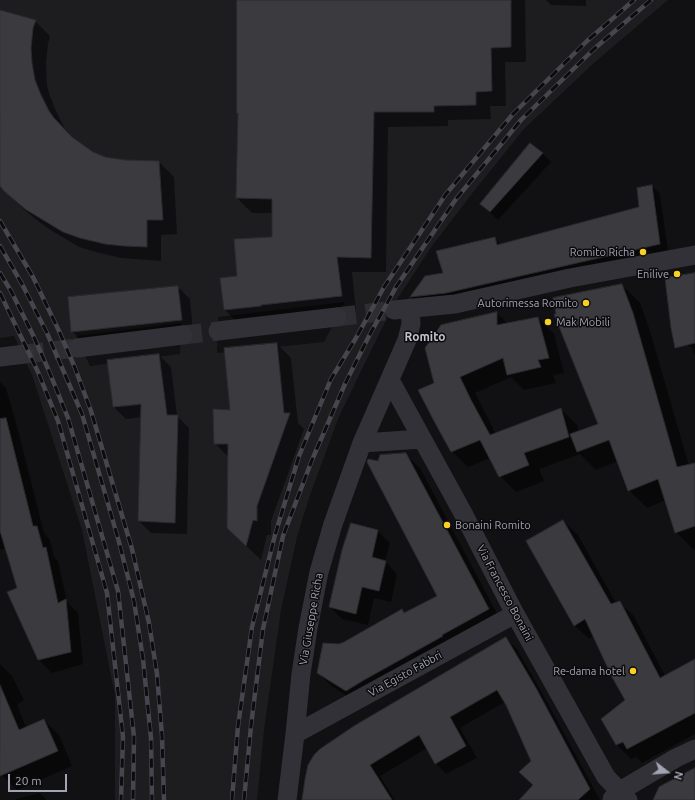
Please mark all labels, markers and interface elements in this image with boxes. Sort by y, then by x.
place label: Romito Richa [570,245,635,259]
marker: Romito Richa [638,247,648,257]
place label: Enilive [637,267,669,281]
marker: Enilive [672,269,682,279]
place label: Autorimessa Romito [478,296,578,310]
marker: Autorimessa Romito [581,298,591,308]
place label: Mak Mobili [556,315,610,329]
marker: Mak Mobili [543,317,553,327]
district label: Romito [405,330,445,344]
place label: Bonaini Romito [455,518,531,532]
marker: Bonaini Romito [442,520,452,530]
street label: Via Francesco Bonaini [474,543,536,643]
street label: Via Giuseppe Richa [296,572,326,666]
street label: Via Egisto Fabbri [366,648,444,700]
place label: Re-dama hotel [553,664,625,678]
marker: Re-dama hotel [628,666,638,676]
north arrow [647,752,687,792]
scale bar [10,766,69,792]
text: N [672,770,685,781]
text: 20 m [15,774,42,787]

